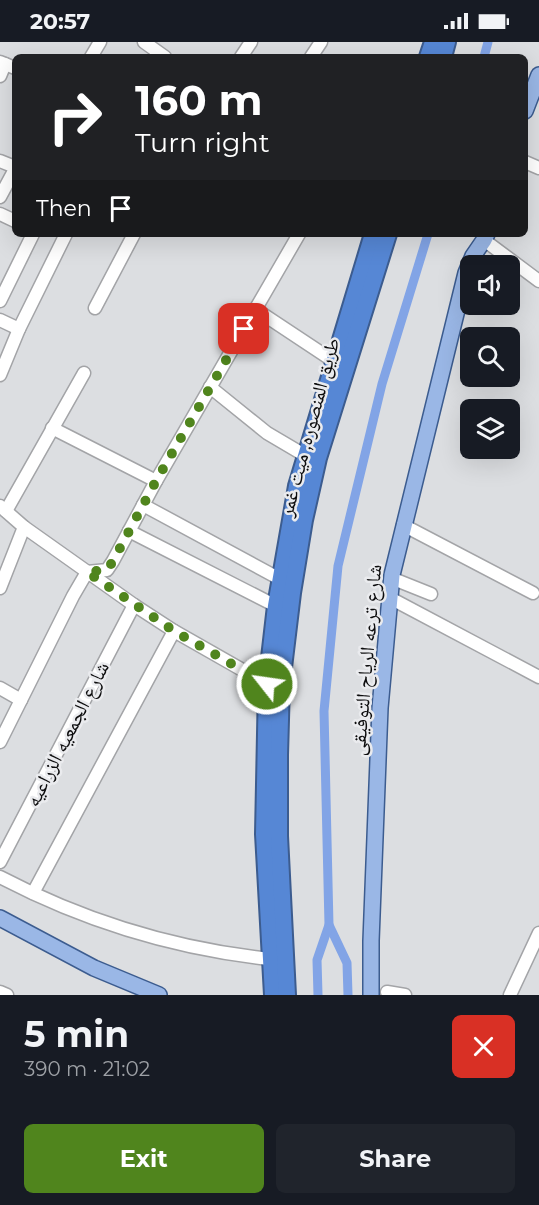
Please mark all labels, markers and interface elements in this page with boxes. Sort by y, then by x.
text: 20:57 [30,8,90,35]
text: 160 m [135,74,263,126]
icon: right [36,78,114,156]
text: Turn right [135,126,270,159]
icon: arrive [104,192,137,225]
text: Then [36,195,92,222]
map controls [460,255,520,459]
button: sound [460,255,520,315]
pin [218,303,269,354]
icon: arrive [227,312,260,345]
button: search [460,327,520,387]
street label: طريق المنصوره, ميت غمر [273,335,344,520]
button: layers [460,399,520,459]
street label: شارع ترعه الرياح التوفيقى [346,563,387,757]
position arrow [235,652,299,716]
street label: شارع الجمعيه الزراعيه [20,657,115,811]
text: 5 min [24,1012,129,1056]
button: close [452,1015,515,1078]
text: 390 m · 21:02 [24,1057,150,1081]
button: Exit [24,1124,264,1193]
button: Share [276,1124,515,1193]

